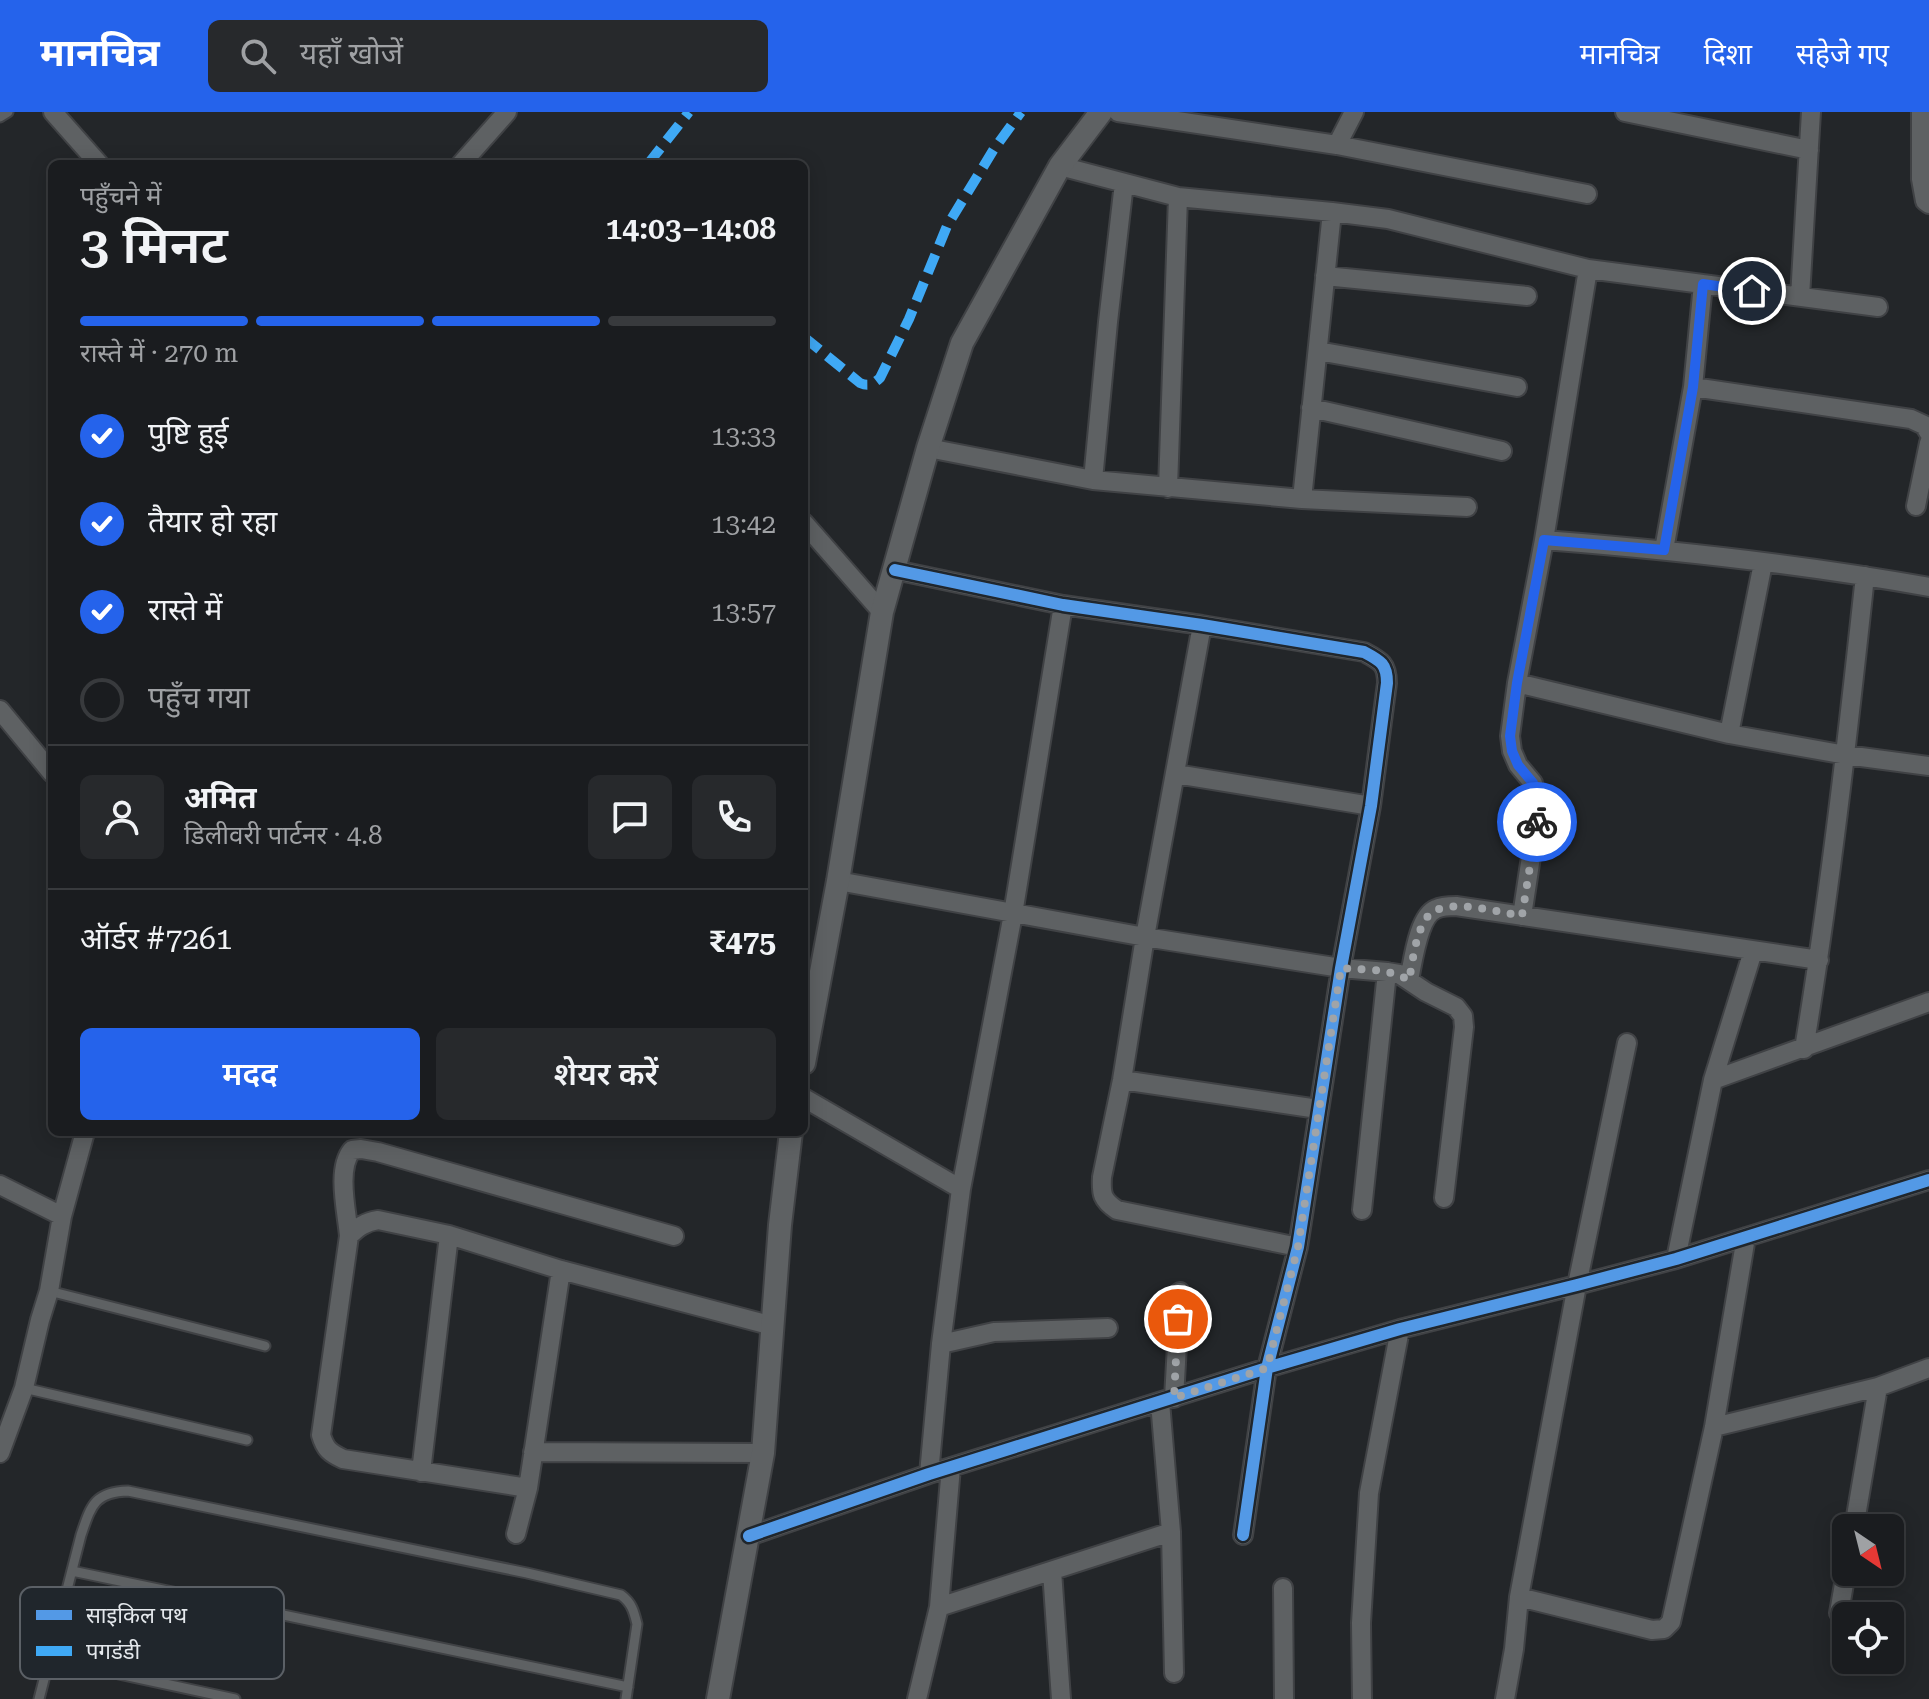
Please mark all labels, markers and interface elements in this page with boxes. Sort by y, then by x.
search box [208,20,768,92]
text: मानचित्र [40,31,160,75]
icon: search [236,34,280,78]
text: यहाँ खोजें [300,36,403,71]
text: मानचित्र [1580,38,1660,71]
text: दिशा [1704,38,1752,71]
text: सहेजे गए [1796,38,1889,71]
text: पहुँचने में [80,181,162,211]
text: 14:03–14:08 [606,211,776,246]
text: 3 मिनट [80,215,228,276]
pin [1718,257,1786,325]
icon: home [1730,269,1774,313]
text: रास्ते में · 270 m [80,338,238,368]
icon: check [80,414,124,458]
text: पुष्टि हुई [148,416,229,451]
text: 13:33 [711,421,776,451]
icon: check [80,502,124,546]
text: तैयार हो रहा [148,504,277,539]
text: 13:42 [711,509,776,539]
icon: check [80,590,124,634]
text: रास्ते में [148,592,222,627]
text: 13:57 [711,597,776,627]
text: पहुँच गया [148,680,250,715]
button: person [80,775,164,859]
button: chat [588,775,672,859]
button: phone [692,775,776,859]
text: अमित [184,780,257,815]
courier [1497,782,1577,862]
icon: bike [1515,800,1559,844]
text: डिलीवरी पार्टनर · 4.8 [184,820,383,850]
text: ऑर्डर #7261 [80,921,233,956]
text: ₹475 [709,924,776,959]
button: मदद [80,1028,420,1120]
button: शेयर करें [436,1028,776,1120]
pin [1144,1285,1212,1353]
icon: bag [1156,1297,1200,1341]
north arrow [1832,1514,1904,1586]
map controls [1832,1514,1904,1674]
legend [20,1587,284,1679]
button: locate [1832,1602,1904,1674]
text: साइकिल पथ [86,1603,188,1628]
text: पगडंडी [86,1639,140,1664]

